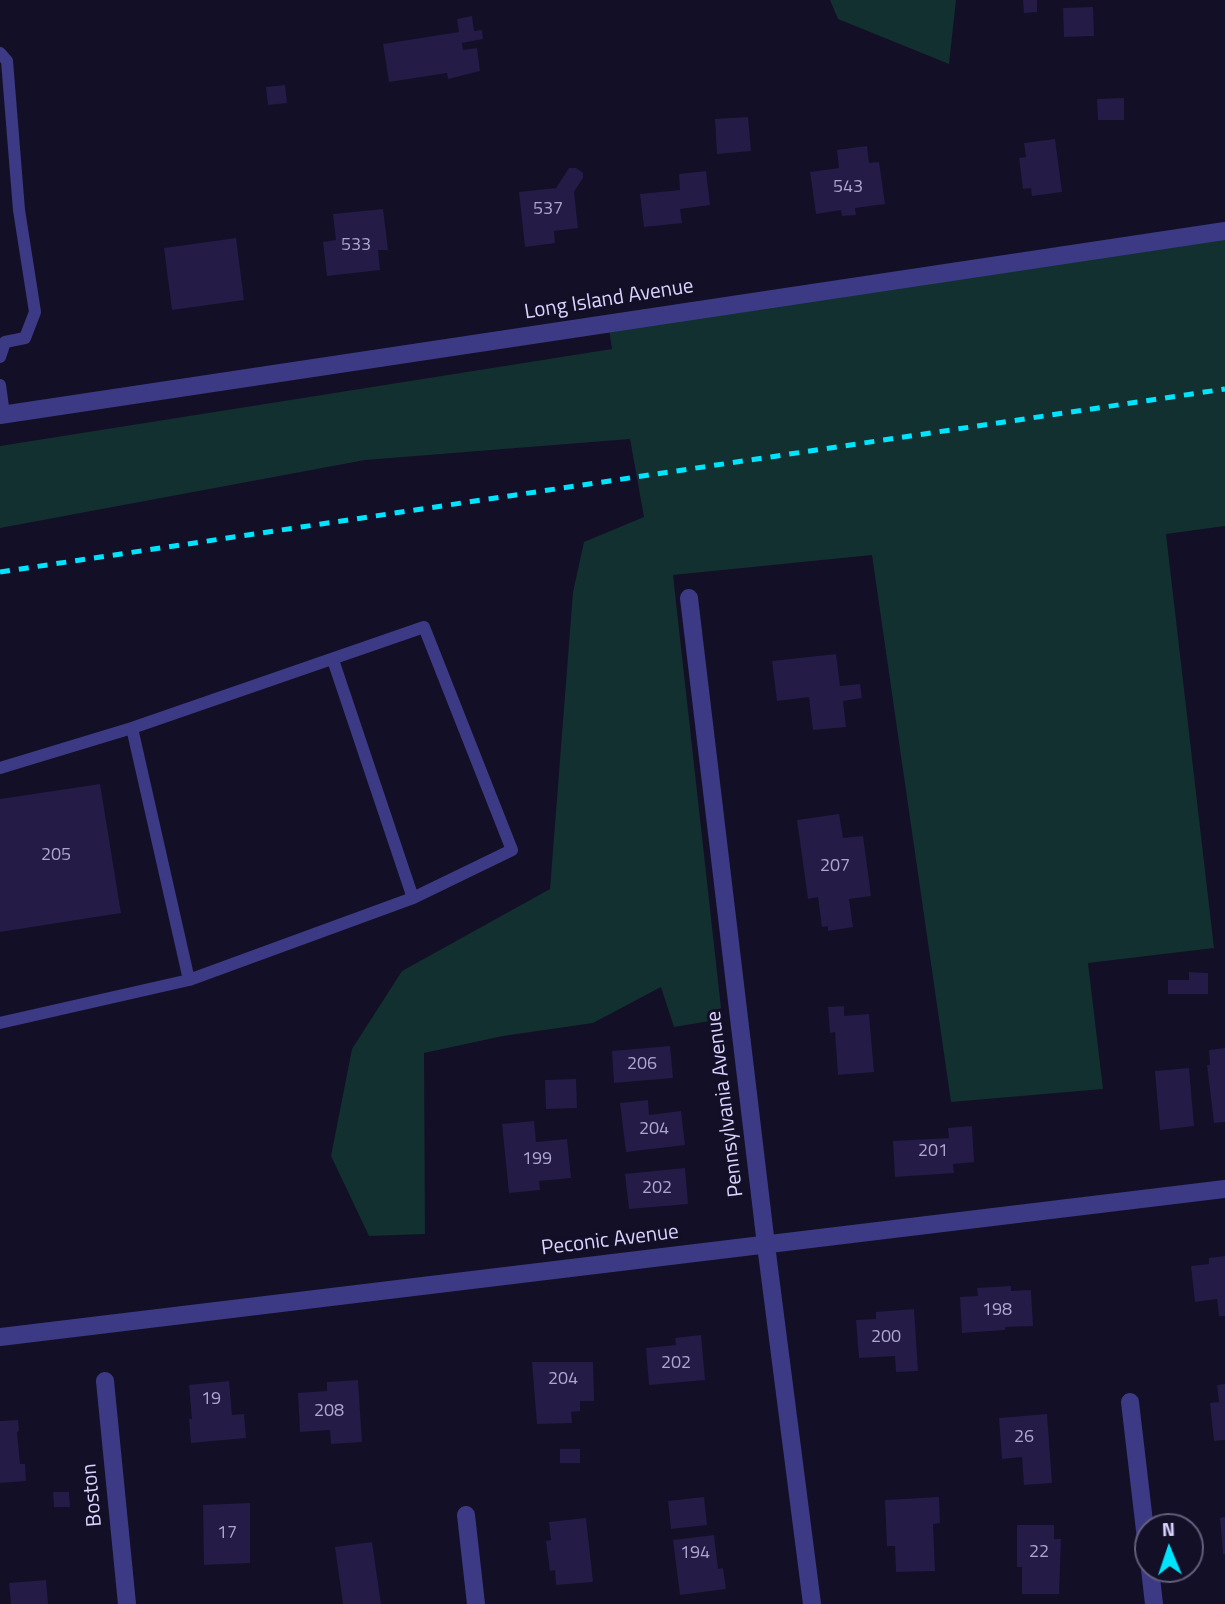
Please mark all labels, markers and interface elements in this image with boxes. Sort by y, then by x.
house number: 543 [833,177,863,199]
house number: 537 [533,199,563,221]
house number: 533 [341,235,371,257]
street label: Long Island Avenue [523,274,695,326]
house number: 205 [41,845,71,867]
house number: 207 [820,856,850,878]
street label: Pennsylvania Avenue [702,1010,750,1198]
house number: 206 [627,1054,657,1076]
house number: 204 [639,1119,669,1141]
house number: 201 [918,1141,948,1163]
house number: 199 [522,1149,552,1171]
house number: 202 [642,1178,672,1200]
street label: Peconic Avenue [540,1220,680,1262]
house number: 198 [982,1300,1012,1322]
house number: 200 [871,1327,901,1349]
house number: 202 [661,1353,691,1375]
house number: 204 [548,1369,578,1391]
house number: 19 [201,1389,221,1411]
house number: 208 [314,1401,344,1423]
house number: 26 [1014,1427,1034,1449]
street label: Boston [78,1462,108,1528]
north arrow [1134,1513,1204,1583]
text: N [1161,1514,1175,1543]
house number: 17 [217,1523,237,1545]
house number: 22 [1029,1542,1049,1564]
house number: 194 [680,1543,710,1565]

